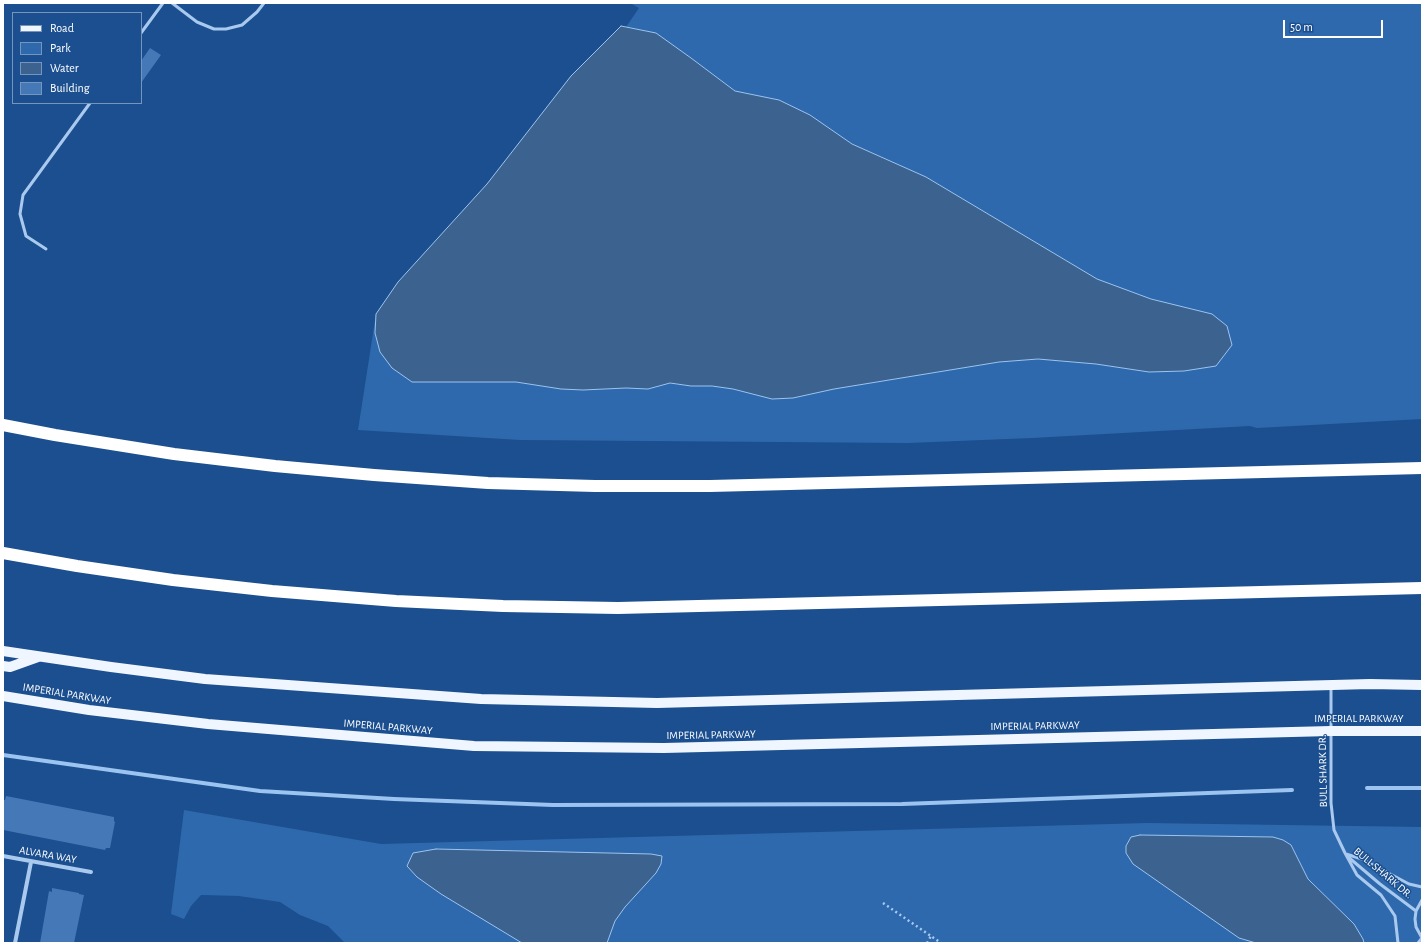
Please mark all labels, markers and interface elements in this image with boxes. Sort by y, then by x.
legend [12,12,142,104]
scale bar [1285,12,1385,38]
text: 50 m [1290,21,1313,33]
text: Road [50,22,74,34]
text: Park [50,42,71,54]
text: Water [50,62,79,74]
text: Building [50,82,90,94]
street label: IMPERIAL PARKWAY [22,680,112,708]
street label: IMPERIAL PARKWAY [1314,712,1404,726]
street label: IMPERIAL PARKWAY [343,717,433,737]
street label: IMPERIAL PARKWAY [990,719,1080,733]
street label: IMPERIAL PARKWAY [666,728,756,742]
street label: BULL SHARK DR. [1316,735,1330,807]
street label: ALVARA WAY [18,843,78,867]
street label: BULL SHARK DR. [1351,845,1415,901]

